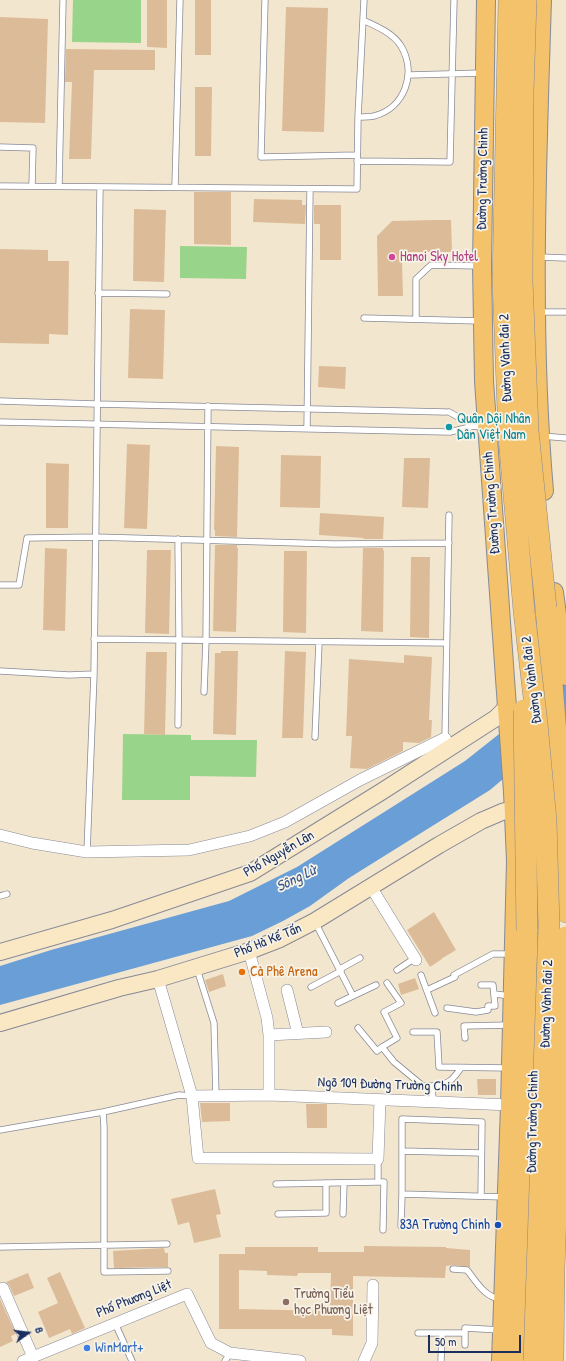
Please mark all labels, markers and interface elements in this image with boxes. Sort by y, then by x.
street label: Đường Trường Chinh [474,128,492,230]
place label: Hanoi Sky Hotel [400,249,478,265]
marker: Hanoi Sky Hotel [387,252,397,262]
street label: Đường Vành đai 2 [496,314,516,402]
place label: Quân Dội Nhân Dân Việt Nam [457,411,531,444]
marker: Quân Dội Nhân Dân Việt Nam [444,422,454,432]
street label: Đường Trường Chinh [480,451,504,555]
street label: Đường Vành đai 2 [518,635,546,725]
street label: Phố Nguyễn Lân [241,827,317,881]
water label: Sông Lừ [273,862,319,896]
street label: Phố Hà Kế Tấn [232,920,304,962]
street label: Đường Vành đai 2 [537,960,557,1048]
place label: Cà Phê Arena [250,964,317,980]
marker: Cà Phê Arena [237,967,247,977]
street label: Đường Trường Chinh [524,1071,542,1173]
street label: Ngõ 109 Đường Trường Chinh [317,1074,463,1096]
place label: 83A Trường Chinh [400,1217,490,1233]
marker: 83A Trường Chinh [493,1220,503,1230]
street label: Phố Phương Liệt [94,1276,174,1322]
place label: Trường Tiểu học Phương Liệt [294,1286,373,1318]
marker: Trường Tiểu học Phương Liệt [281,1297,291,1307]
north arrow [8,1313,48,1353]
text: B [32,1326,47,1334]
scale bar [430,1327,523,1353]
text: 50 m [435,1333,456,1350]
place label: WinMart+ [95,1340,144,1356]
marker: WinMart+ [82,1343,92,1353]

